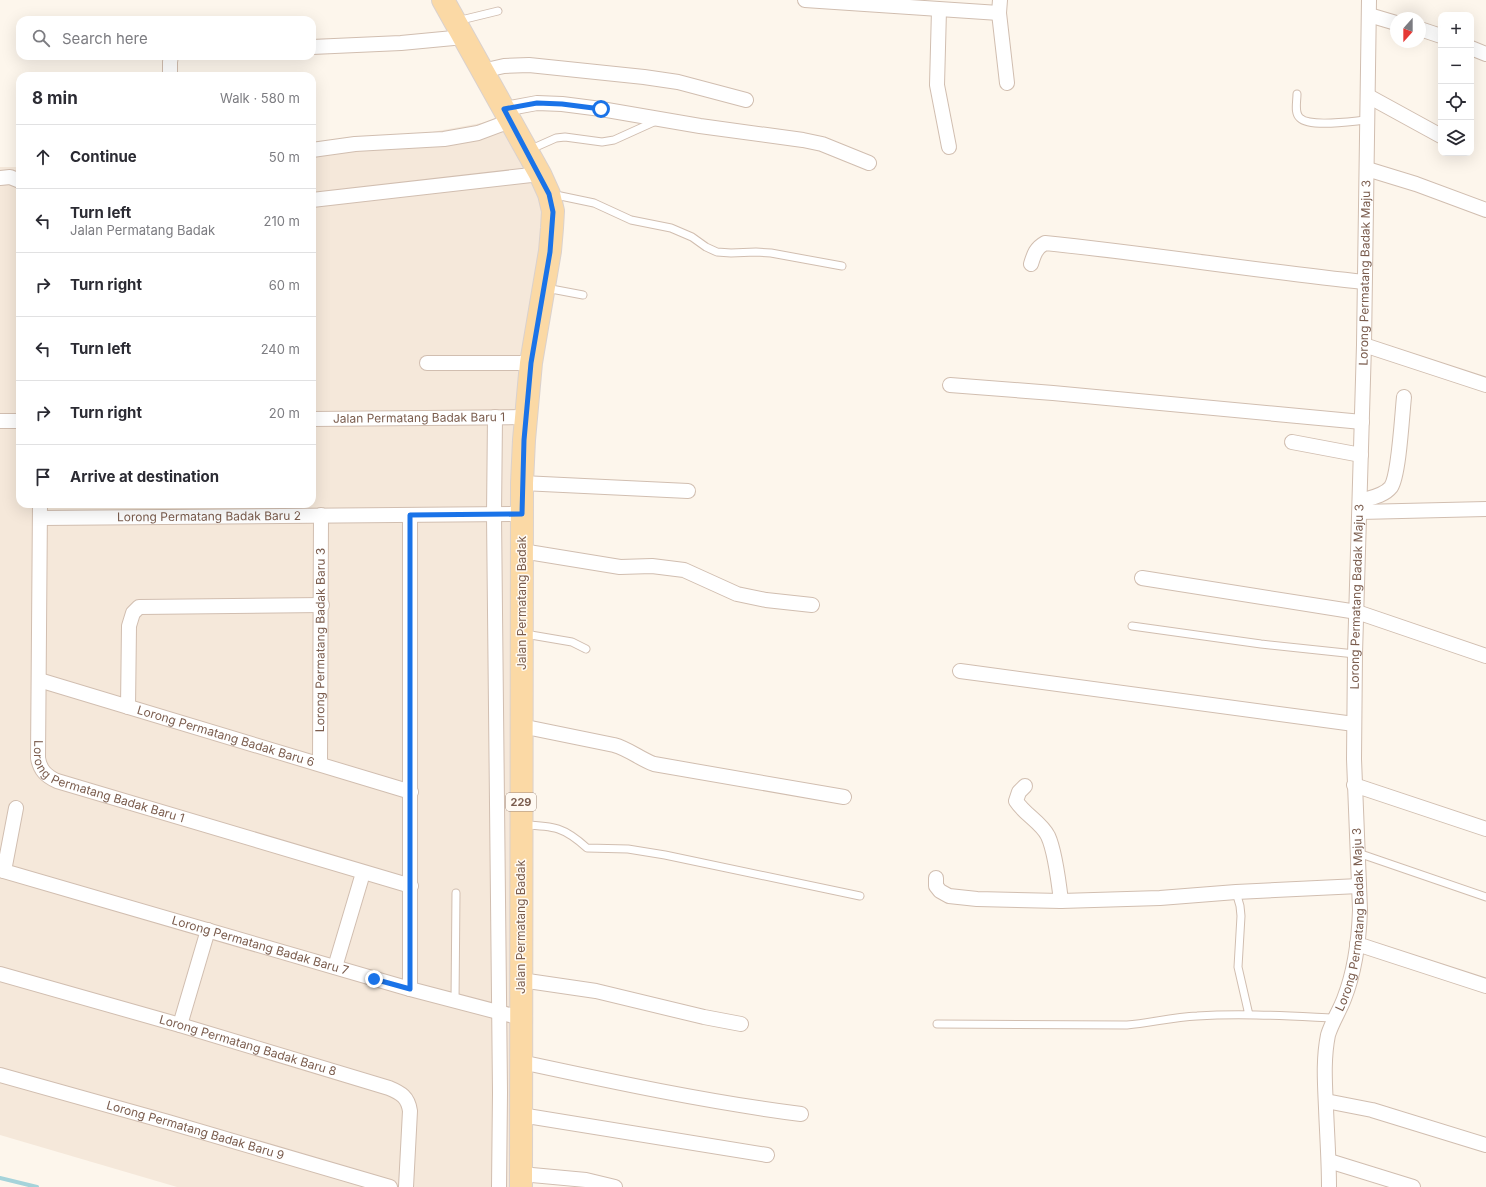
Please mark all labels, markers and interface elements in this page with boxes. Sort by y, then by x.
north arrow [1390,12,1426,48]
map controls [1438,12,1474,156]
button: + [1438,12,1474,48]
search box [16,16,316,60]
icon: search [30,27,52,49]
text: Search here [62,29,148,48]
button: − [1438,48,1474,84]
button: locate [1438,84,1474,120]
text: 8 min [32,88,78,108]
text: Walk · 580 m [220,90,300,106]
route start [592,100,610,118]
button: layers [1438,120,1474,156]
icon: ahead [32,146,54,168]
text: Continue [70,147,137,166]
text: 50 m [269,149,300,165]
street label: Lorong Permatang Badak Maju 3 [1355,180,1373,366]
text: Turn left [70,203,131,222]
icon: left [32,210,54,232]
text: 210 m [264,213,300,229]
text: Jalan Permatang Badak [70,222,215,238]
icon: right [32,274,54,296]
text: Turn right [70,275,142,294]
text: 60 m [269,277,300,293]
icon: left [32,338,54,360]
text: Turn left [70,339,131,358]
text: 240 m [261,341,300,357]
icon: right [32,402,54,424]
text: Turn right [70,403,142,422]
text: 20 m [269,405,300,421]
street label: Jalan Permatang Badak Baru 1 [333,409,505,426]
icon: arrive [32,466,54,488]
text: Arrive at destination [70,467,219,486]
street label: Lorong Permatang Badak Maju 3 [1347,504,1366,690]
street label: Lorong Permatang Badak Baru 2 [117,508,301,524]
street label: Jalan Permatang Badak [514,536,529,670]
street label: Lorong Permatang Badak Baru 3 [312,548,328,732]
street label: Lorong Permatang Badak Baru 6 [135,702,316,769]
street label: Lorong Permatang Badak Baru 1 [31,740,186,825]
road number: 229 [506,793,536,811]
street label: Lorong Permatang Badak Maju 3 [1332,828,1367,1014]
street label: Jalan Permatang Badak [513,860,528,994]
street label: Lorong Permatang Badak Baru 7 [170,912,351,978]
route end [365,970,383,988]
street label: Lorong Permatang Badak Baru 8 [158,1012,338,1079]
street label: Lorong Permatang Badak Baru 9 [105,1097,286,1163]

